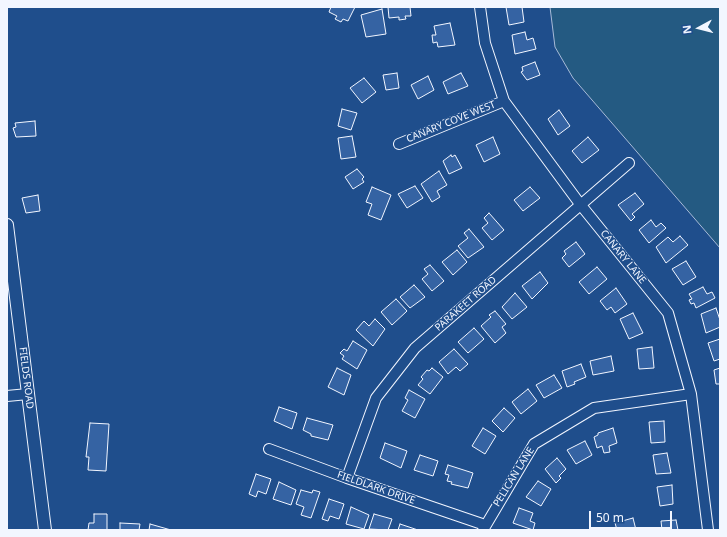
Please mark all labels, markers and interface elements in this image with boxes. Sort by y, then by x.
north arrow [679,8,719,48]
text: N [679,24,695,35]
street label: CANARY COVE WEST [405,99,497,145]
street label: CANARY LANE [598,228,648,286]
street label: PARAKEET ROAD [433,274,499,334]
street label: FIELDS ROAD [16,346,36,410]
street label: PELICAN LANE [491,445,537,509]
street label: FIELDLARK DRIVE [335,469,417,507]
scale bar [591,503,674,529]
text: 50 m [596,509,624,526]

